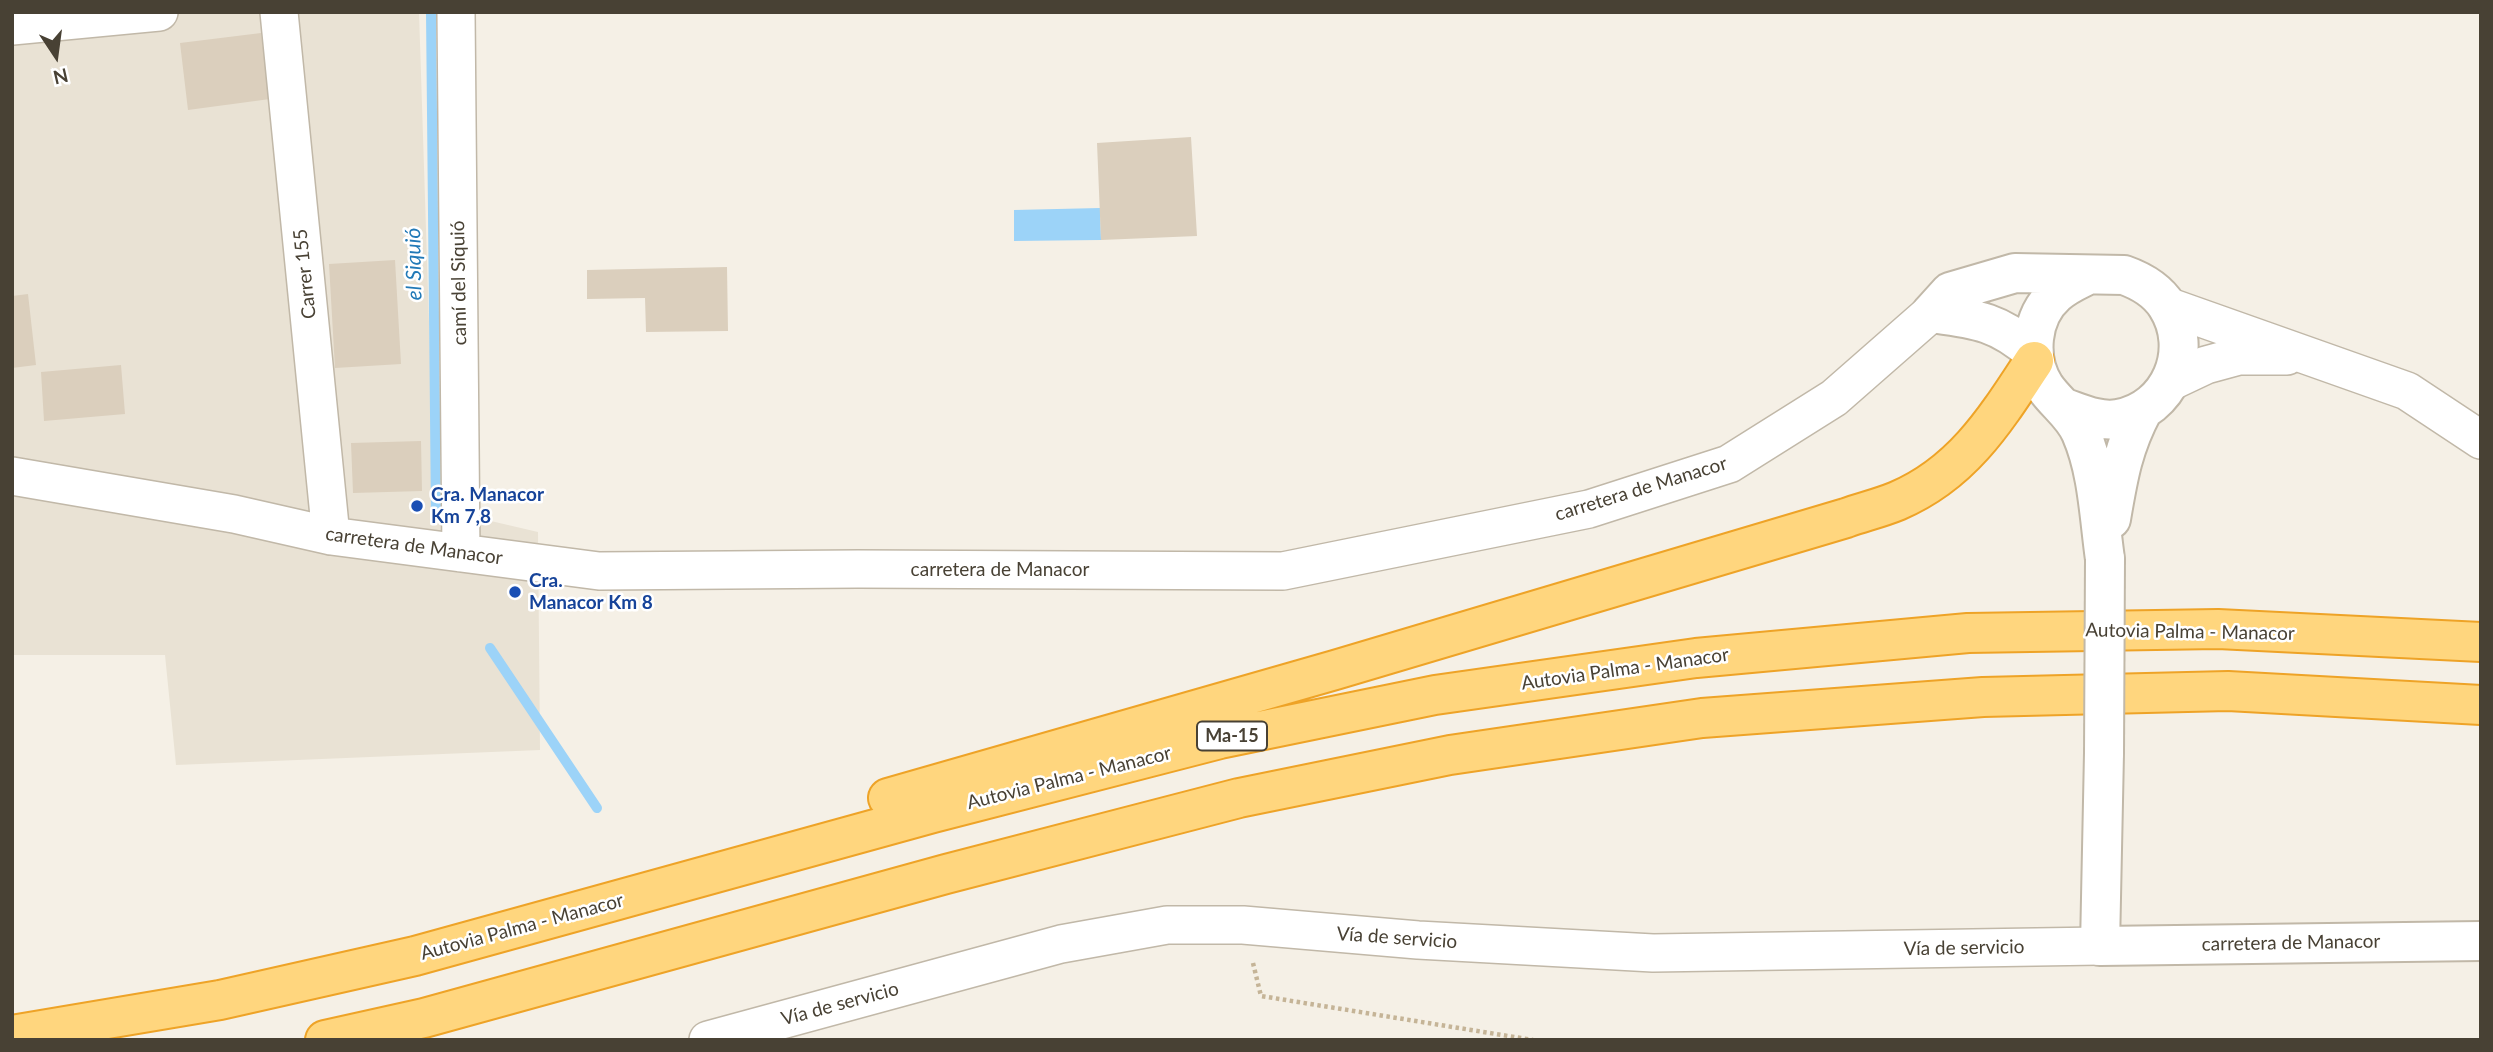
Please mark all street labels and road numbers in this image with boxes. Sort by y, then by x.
street label: camí del Siquió [447,220,471,346]
street label: Carrer 155 [289,228,321,320]
street label: carretera de Manacor [1552,452,1730,526]
street label: carretera de Manacor [324,522,504,570]
street label: carretera de Manacor [911,559,1089,581]
street label: Autovia Palma - Manacor [2085,619,2295,645]
street label: Autovia Palma - Manacor [1520,643,1730,695]
road number: Ma-15 [1197,722,1267,750]
street label: Autovia Palma - Manacor [965,742,1173,814]
street label: Autovia Palma - Manacor [418,889,626,965]
street label: Vía de servicio [1336,922,1458,954]
street label: carretera de Manacor [2201,930,2381,956]
street label: Vía de servicio [1903,936,2025,960]
street label: Vía de servicio [779,977,901,1031]

